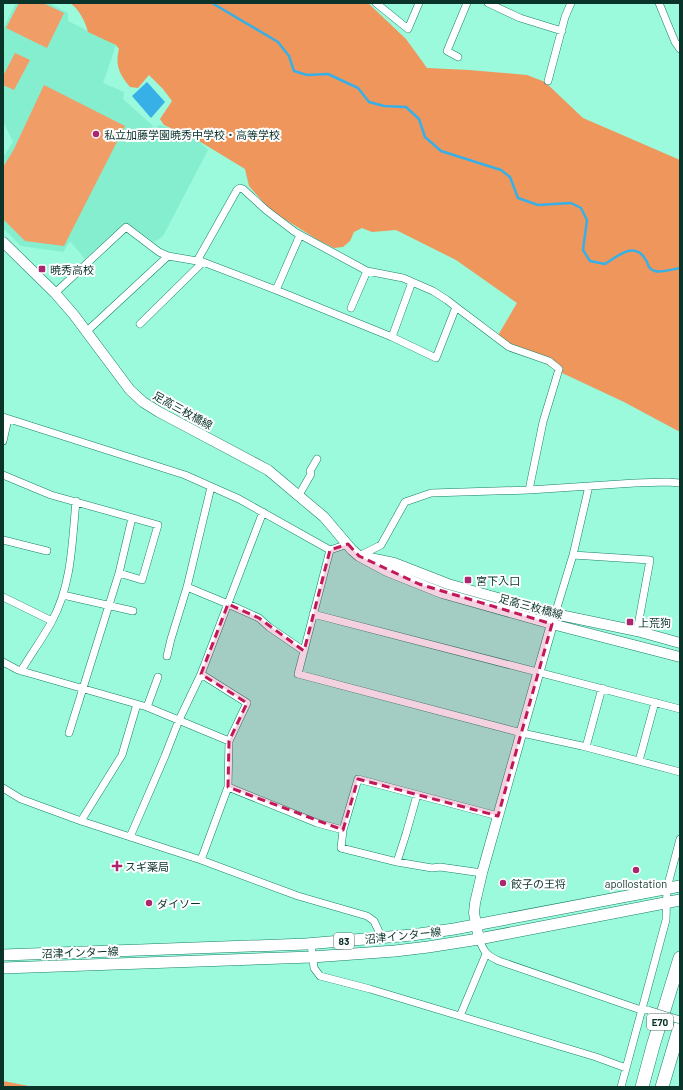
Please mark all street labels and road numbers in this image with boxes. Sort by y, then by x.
street label: 足高三枚橋線 [151,388,215,432]
street label: 足高三枚橋線 [497,591,565,621]
street label: 沼津インター線 [364,925,442,945]
road number: 83 [334,933,354,949]
street label: 沼津インター線 [41,944,119,960]
road number: E70 [647,1014,673,1030]

